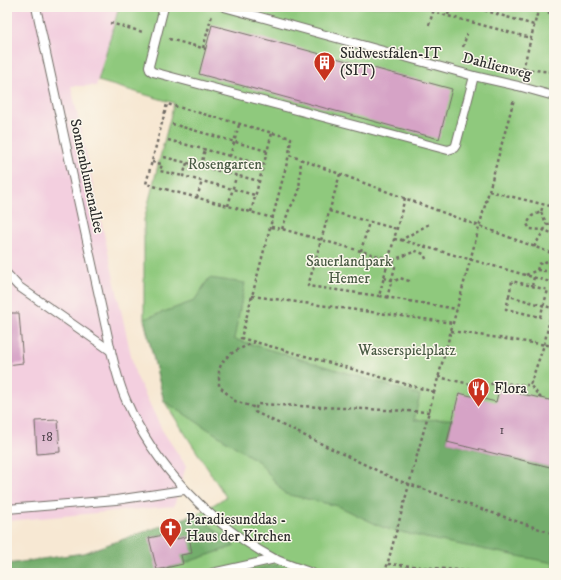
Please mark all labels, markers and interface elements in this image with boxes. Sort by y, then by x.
place label: Südwestfalen-IT (SIT) [340,44,442,80]
street label: Dahlienweg [460,48,534,84]
building icon: Südwestfalen-IT (SIT) [312,49,338,82]
street label: Sonnenblumenallee [66,117,108,235]
park label: Rosengarten [188,155,262,174]
park label: Sauerlandpark Hemer [306,252,393,288]
park label: Wasserspielplatz [357,341,456,360]
restaurant icon: Flora [465,375,491,408]
place label: Flora [494,379,527,398]
house number: 1 [500,422,505,438]
house number: 18 [41,429,53,445]
place label: Paradiesunddas - Haus der Kirchen [186,510,291,546]
church icon: Paradiesunddas - Haus der Kirchen [158,515,184,548]

